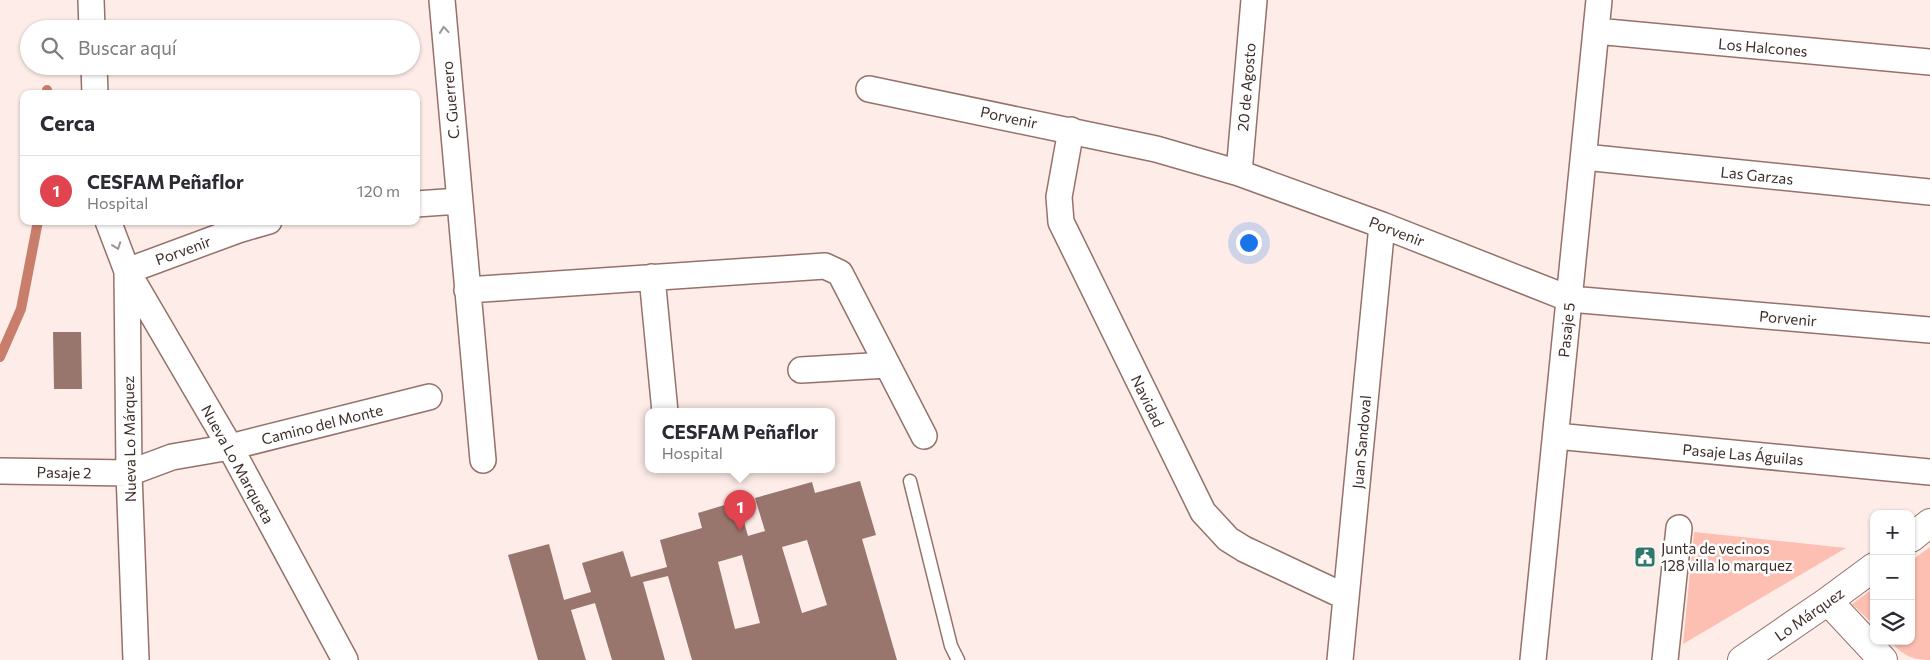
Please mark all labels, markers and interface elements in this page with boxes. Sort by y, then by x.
search box [20,20,420,75]
one-way arrow [439,26,450,34]
icon: search [38,34,66,62]
street label: Los Halcones [1718,34,1809,60]
text: Buscar aquí [78,36,177,59]
street label: 20 de Agosto [1233,42,1259,132]
street label: C. Guerrero [438,60,462,140]
street label: Porvenir [979,102,1039,132]
text: Cerca [40,110,95,135]
street label: Las Garzas [1720,162,1794,188]
text: CESFAM Peñaflor [87,170,244,193]
text: 1 [52,181,60,200]
text: 120 m [357,181,400,200]
text: Hospital [87,193,148,212]
street label: Porvenir [1367,212,1427,250]
your location [1236,230,1262,256]
street label: Porvenir [153,232,213,268]
one-way arrow [112,242,122,250]
street label: Pasaje 5 [1554,302,1578,358]
street label: Porvenir [1758,307,1818,329]
street label: Navidad [1128,372,1168,430]
street label: Nueva Lo Márquez [119,376,139,502]
street label: Juan Sandoval [1348,394,1374,490]
street label: Camino del Monte [259,400,385,448]
street label: Nueva Lo Marqueta [198,402,278,526]
popup [645,408,835,473]
text: CESFAM Peñaflor [662,420,818,443]
street label: Pasaje Las Águilas [1682,439,1805,468]
text: Hospital [662,443,723,462]
street label: Pasaje 2 [36,463,92,481]
pin: 1 [724,490,756,531]
map controls [1870,510,1915,645]
button: + [1870,510,1915,555]
place label: Junta de vecinos 128 villa lo marquez [1661,539,1792,574]
public building icon: Junta de vecinos 128 villa lo marquez [1633,545,1657,569]
button: − [1870,555,1915,600]
street label: Lo Márquez [1771,583,1847,645]
button: layers [1870,600,1915,645]

